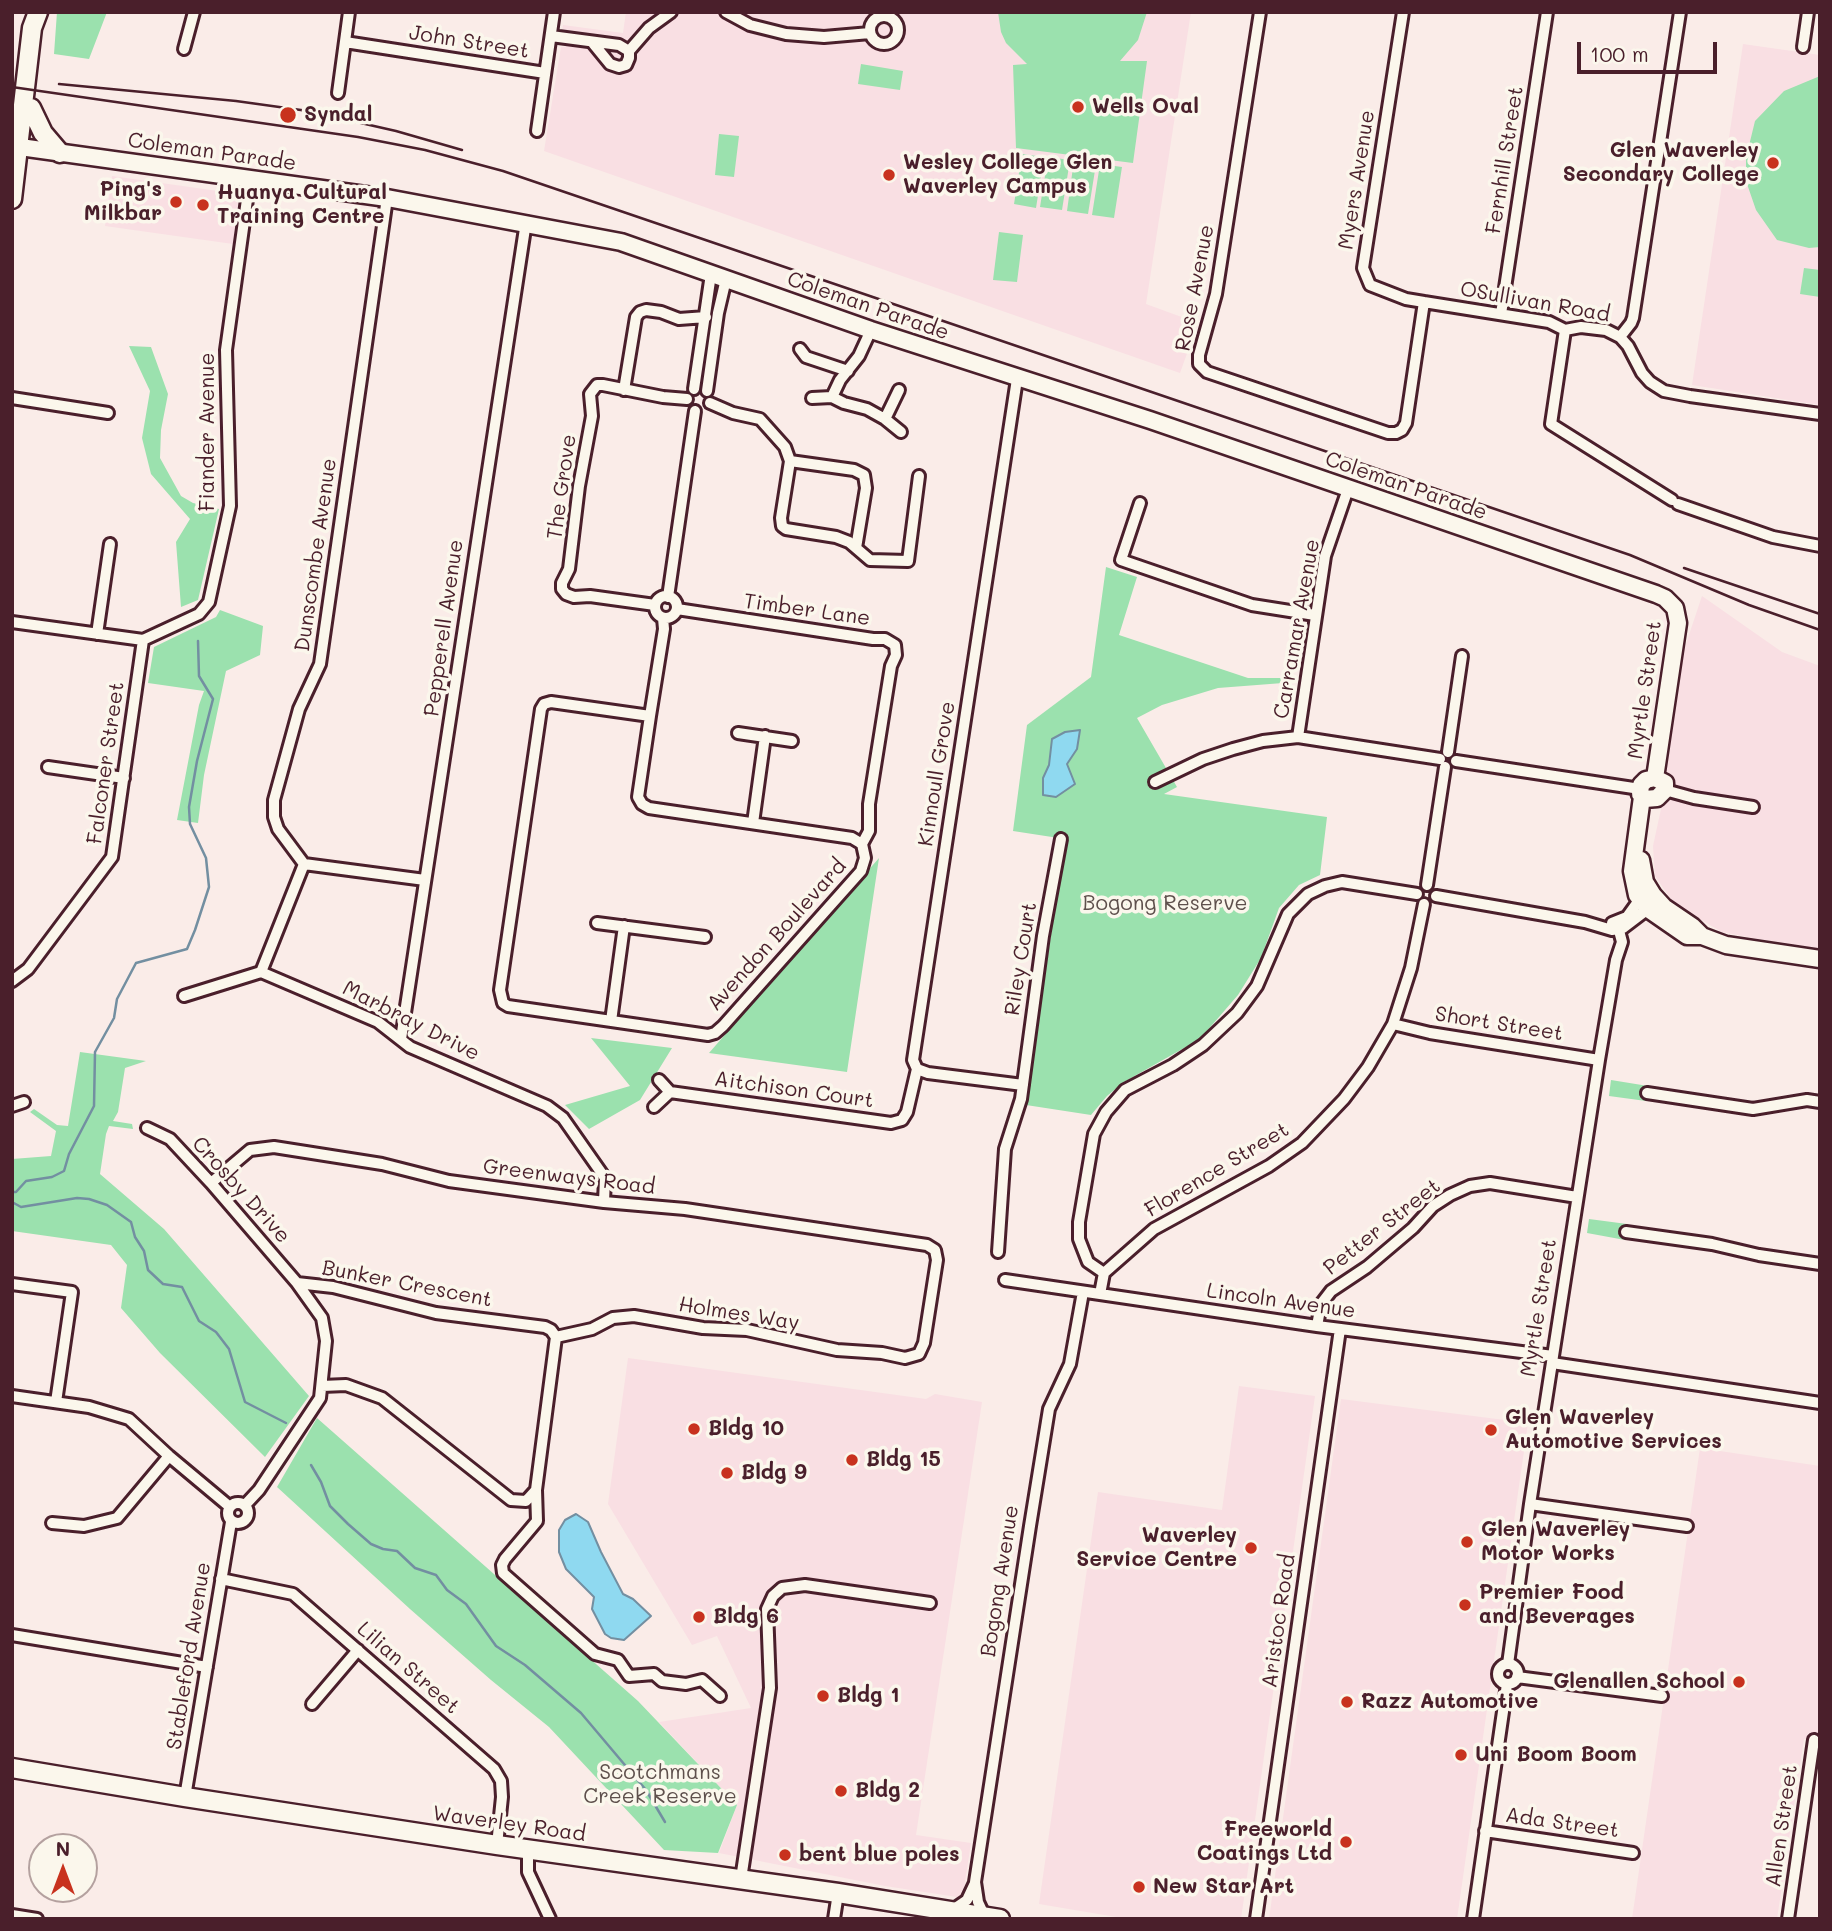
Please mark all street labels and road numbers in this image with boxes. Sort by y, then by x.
street label: John Street [407,20,531,64]
street label: Fernhill Street [1481,84,1529,236]
street label: Myers Avenue [1334,108,1380,252]
street label: Coleman Parade [126,128,298,176]
street label: Rose Avenue [1170,223,1220,353]
street label: Coleman Parade [784,266,952,346]
street label: OSullivan Road [1458,276,1612,328]
street label: Fiander Avenue [195,352,221,512]
street label: The Grove [542,433,582,541]
street label: Coleman Parade [1322,446,1490,526]
street label: Dunscombe Avenue [290,457,342,653]
street label: Carramar Avenue [1269,537,1325,721]
street label: Pepperell Avenue [419,538,469,718]
street label: Timber Lane [742,589,872,631]
street label: Myrtle Street [1623,619,1667,761]
street label: Falconer Street [82,680,130,846]
street label: Kinnoull Grove [913,700,961,848]
street label: Avendon Boulevard [702,854,852,1016]
street label: Riley Court [1000,900,1042,1018]
street label: Marbray Drive [338,976,484,1066]
street label: Short Street [1433,1001,1565,1047]
street label: Aitchison Court [713,1066,875,1114]
street label: Florence Street [1140,1117,1294,1223]
street label: Crosby Drive [187,1131,295,1249]
street label: Greenways Road [481,1154,657,1200]
street label: Petter Street [1319,1174,1445,1280]
street label: Myrtle Street [1516,1237,1562,1379]
street label: Bunker Crescent [320,1255,494,1313]
street label: Lincoln Avenue [1205,1278,1357,1324]
street label: Holmes Way [677,1292,801,1336]
street label: Bogong Avenue [976,1503,1024,1659]
street label: Aristoc Road [1257,1553,1301,1689]
street label: Stableford Avenue [162,1560,216,1752]
street label: Lilian Street [352,1617,464,1719]
street label: Allen Street [1761,1763,1803,1889]
street label: Waverley Road [431,1801,587,1847]
street label: Ada Street [1504,1803,1620,1843]

